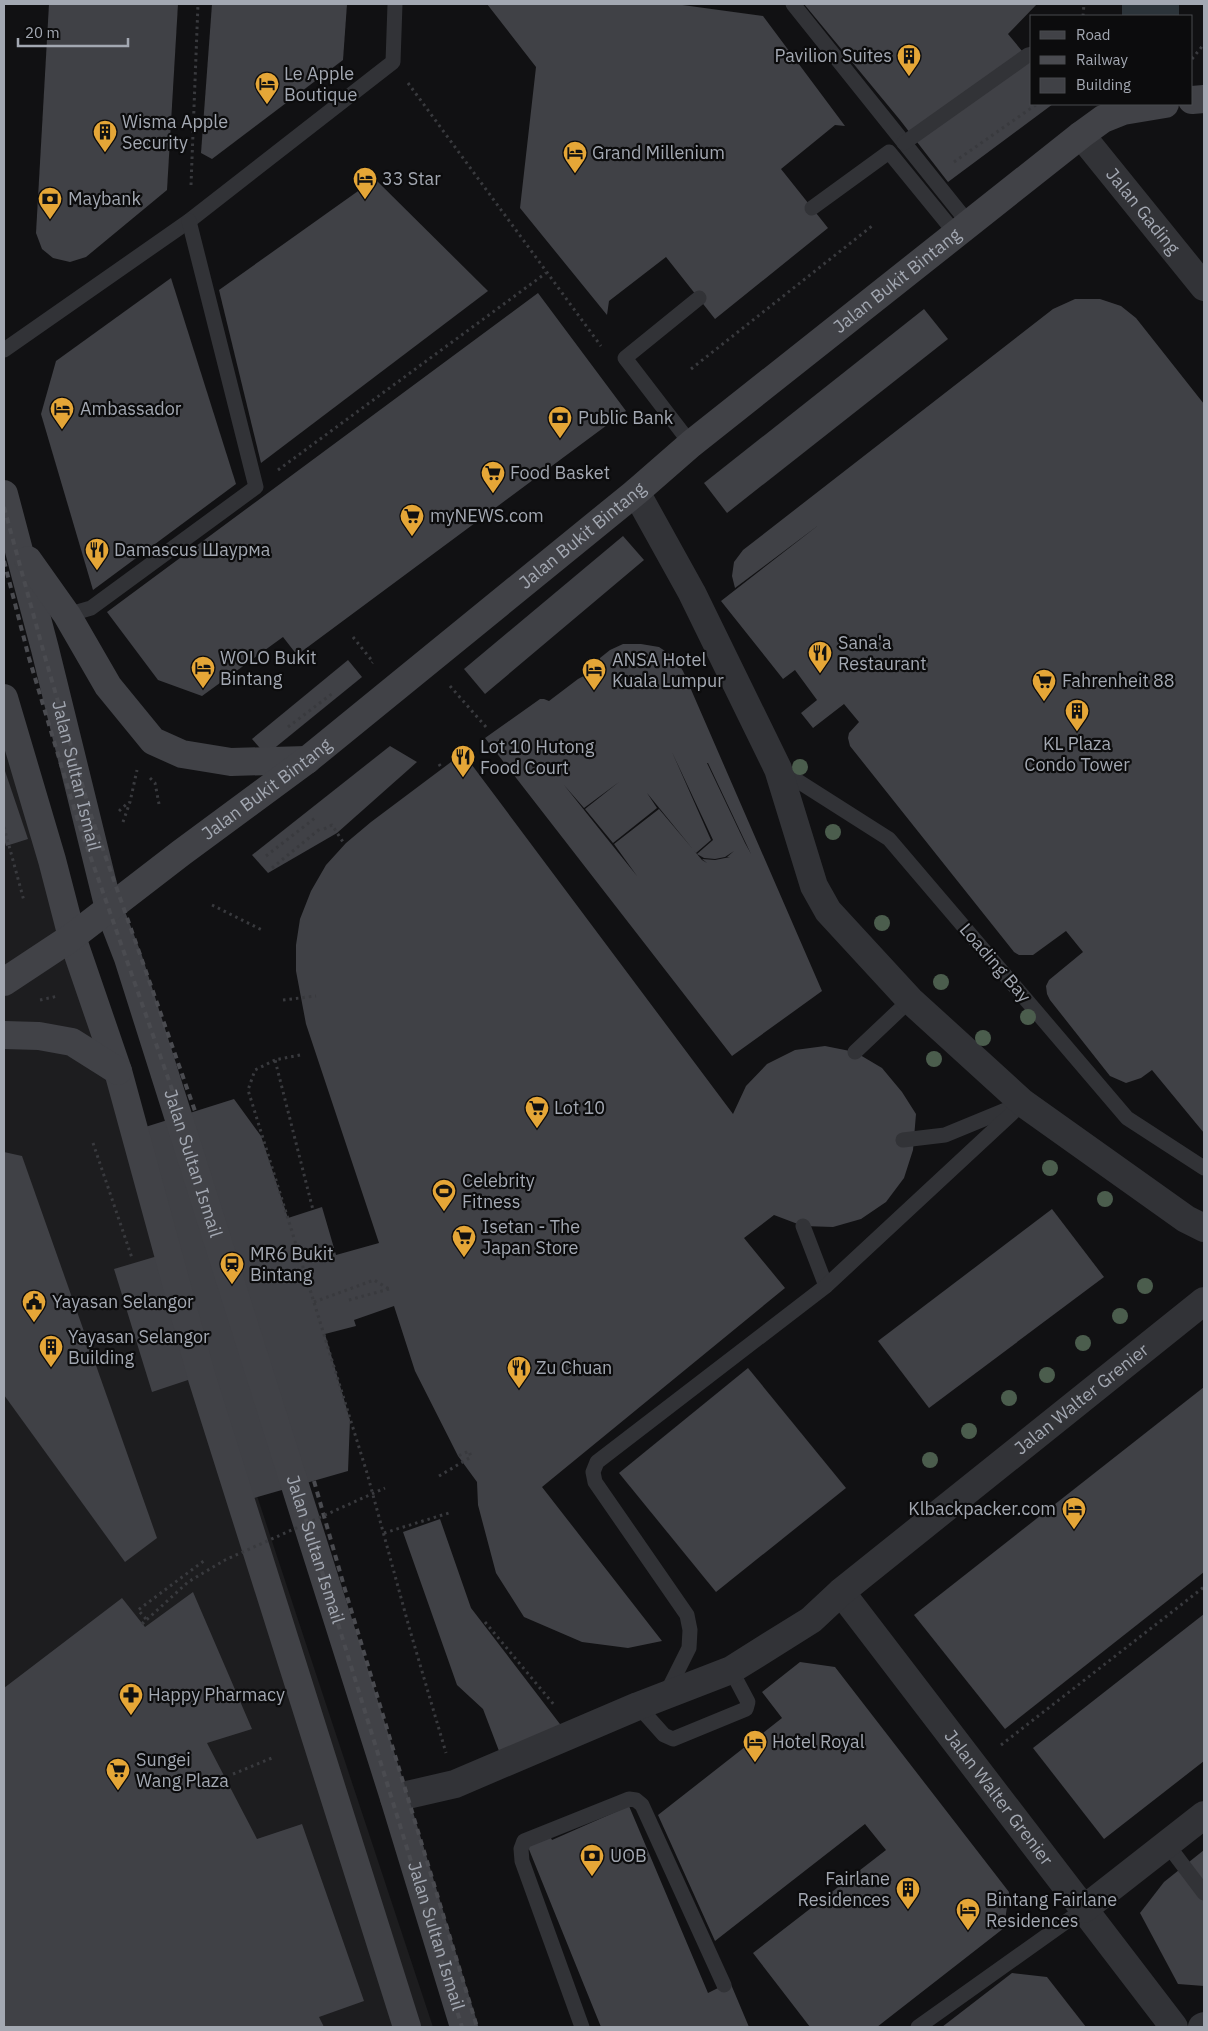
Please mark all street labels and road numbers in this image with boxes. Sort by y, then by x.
street label: Jalan Gading [1101,163,1185,259]
street label: Jalan Bukit Bintang [828,222,966,338]
street label: Jalan Bukit Bintang [514,477,651,594]
street label: Jalan Sultan Ismail [47,698,106,854]
street label: Jalan Bukit Bintang [197,732,336,845]
street label: Loading Bay [955,918,1036,1007]
street label: Jalan Sultan Ismail [159,1086,228,1240]
street label: Jalan Walter Grenier [1010,1338,1153,1459]
street label: Jalan Sultan Ismail [281,1472,350,1626]
street label: Jalan Walter Grenier [939,1725,1058,1870]
street label: Jalan Sultan Ismail [403,1859,470,2013]

